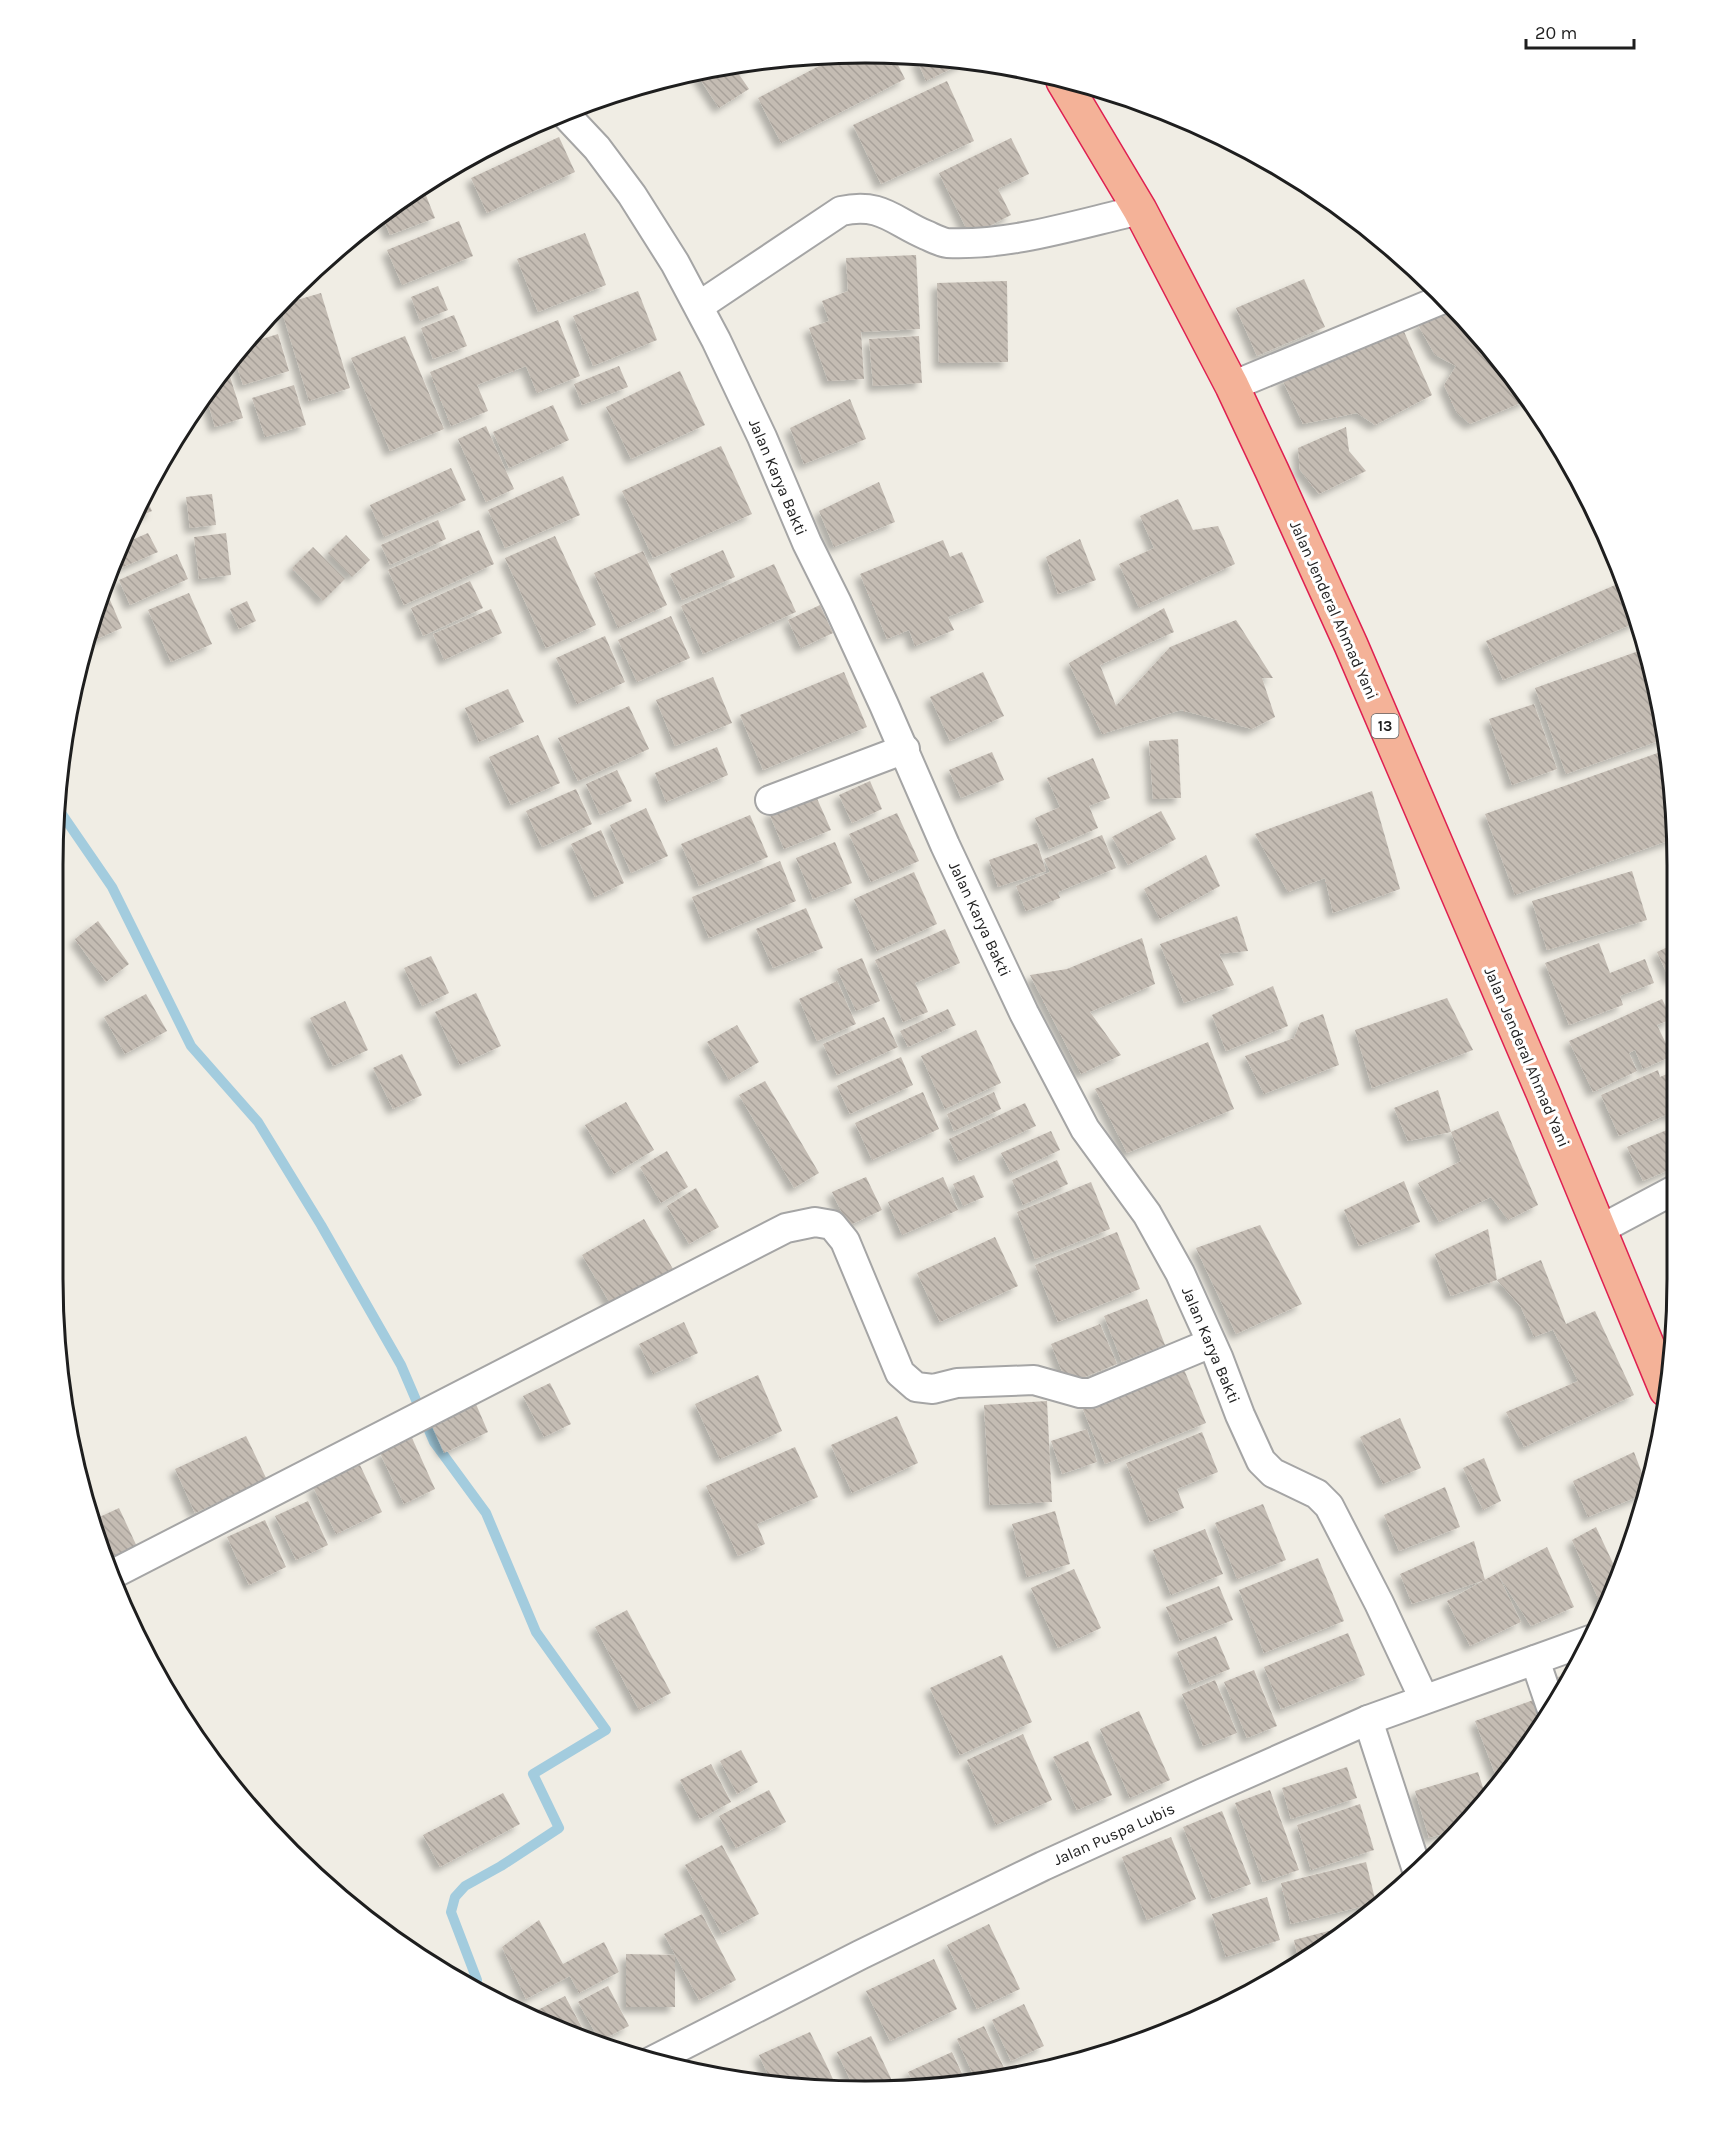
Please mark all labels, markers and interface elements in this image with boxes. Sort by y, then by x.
scale bar [1526,12,1634,50]
text: 20 m [1535,22,1577,44]
street label: Jalan Karya Bakti [745,416,811,538]
street label: Jalan Jenderal Ahmad Yani [1286,518,1382,702]
road number: 13 [1372,714,1398,738]
street label: Jalan Karya Bakti [945,858,1015,980]
street label: Jalan Jenderal Ahmad Yani [1480,964,1574,1150]
street label: Jalan Karya Bakti [1178,1284,1244,1406]
street label: Jalan Puspa Lubis [1050,1799,1178,1869]

